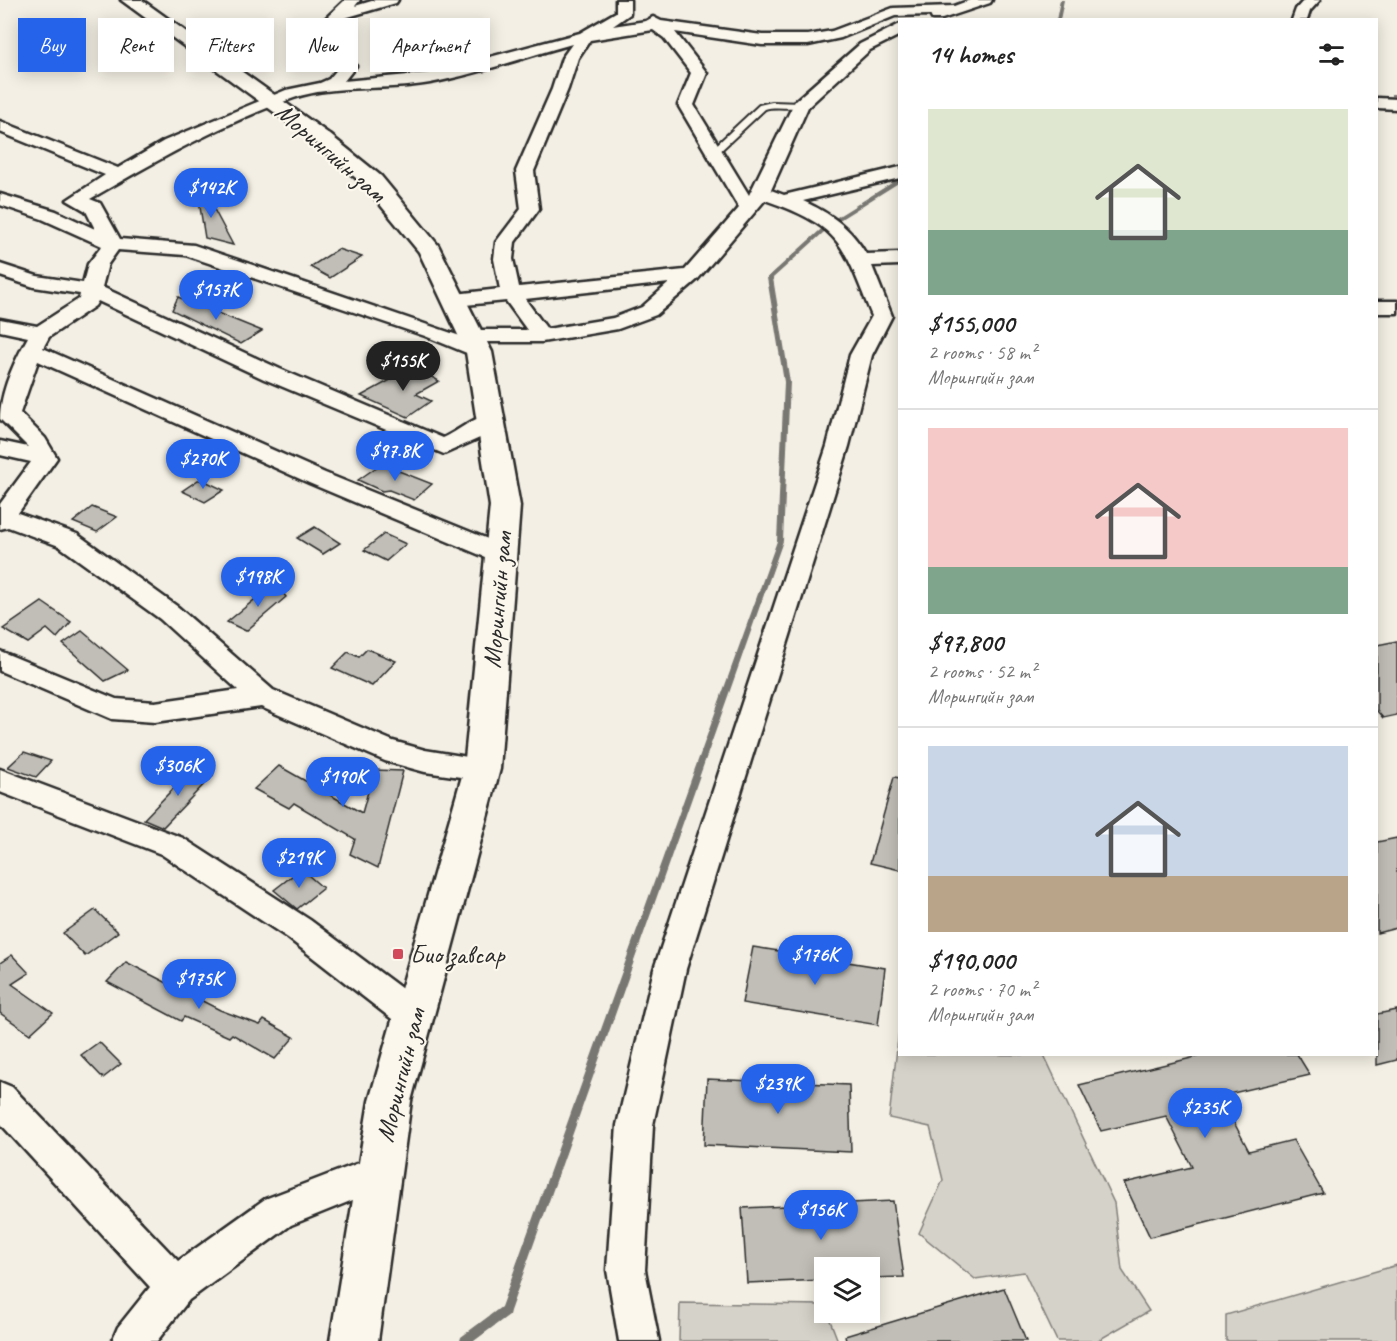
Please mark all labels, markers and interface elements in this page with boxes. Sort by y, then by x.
chip: Buy [18,18,86,72]
chip: Rent [98,18,174,72]
chip: Filters [186,18,274,72]
chip: New [286,18,358,72]
chip: Apartment [370,18,490,72]
text: 14 homes [928,38,1013,71]
icon: filters [1315,38,1348,71]
street label: Морингийн зам [268,95,395,211]
icon: home [1084,148,1192,256]
pin: $142K [169,168,253,219]
text: $142K [188,175,234,200]
pin: $157K [174,270,258,321]
text: $157K [193,277,239,302]
text: $155,000 [928,307,1014,340]
text: 2 rooms · 58 m² [928,340,1036,365]
pin: $155K [361,341,445,392]
text: $155K [380,348,426,373]
text: Морингийн зам [928,365,1033,390]
pin: $97.8K [346,431,444,482]
text: $97.8K [370,438,420,463]
pin: $270K [161,439,245,490]
text: $270K [180,446,226,471]
icon: home [1084,467,1192,575]
street label: Морингийн зам [475,528,520,669]
pin: $198K [216,557,300,608]
text: $198K [235,564,281,589]
text: $97,800 [928,626,1003,659]
text: 2 rooms · 52 m² [928,659,1036,684]
text: Морингийн зам [928,684,1033,709]
pin: $306K [136,746,220,797]
text: $306K [155,753,201,778]
pin: $190K [301,757,385,808]
text: $190K [320,764,366,789]
icon: home [1084,785,1192,893]
pin: $219K [257,838,341,889]
text: $219K [276,845,322,870]
pin: $176K [773,935,857,986]
place label: Био завсар [410,938,506,972]
text: $176K [792,942,838,967]
text: $190,000 [928,944,1015,977]
marker: Био завсар [391,947,405,961]
pin: $175K [157,959,241,1010]
text: $175K [176,966,222,991]
text: 2 rooms · 70 m² [928,977,1036,1002]
text: Морингийн зам [928,1002,1033,1027]
street label: Морингийн зам [368,1003,434,1145]
pin: $239K [736,1064,820,1115]
text: $239K [755,1071,801,1096]
pin: $235K [1163,1088,1247,1139]
text: $235K [1182,1095,1228,1120]
pin: $156K [779,1190,863,1241]
text: $156K [798,1197,844,1222]
map controls [814,1257,880,1323]
button: layers [814,1257,880,1323]

